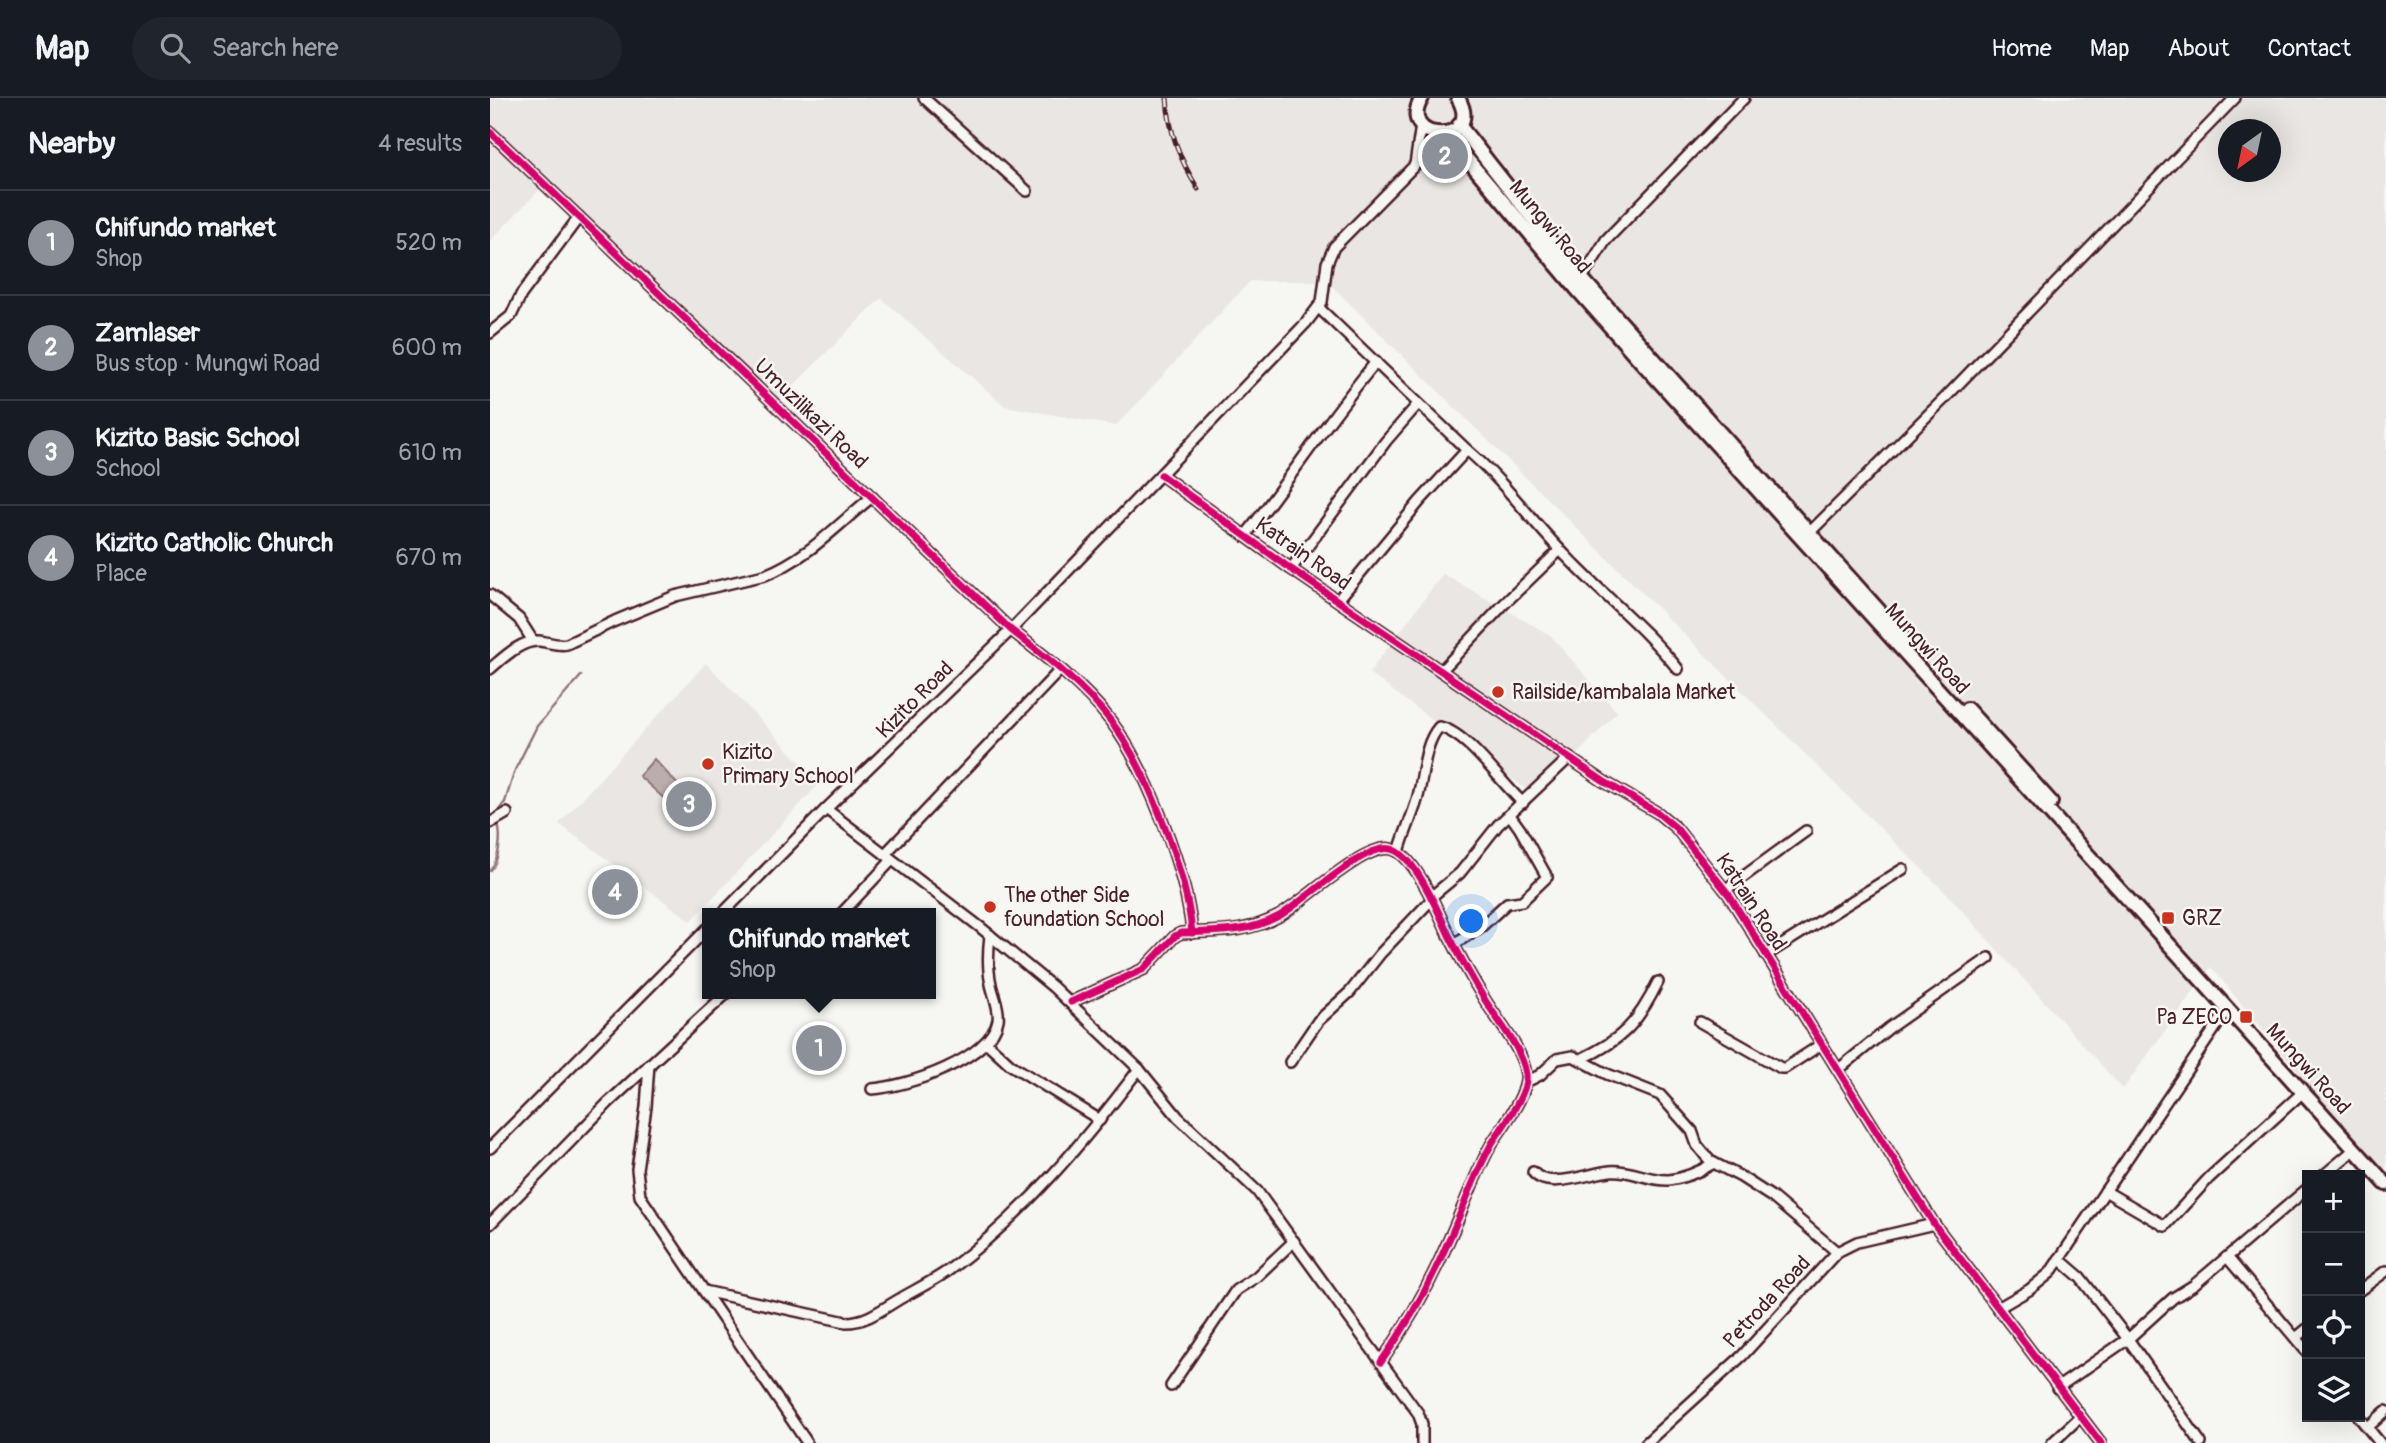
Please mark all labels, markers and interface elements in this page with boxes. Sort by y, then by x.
search box [132,17,622,80]
text: Map [35,28,90,69]
icon: search [156,29,194,67]
text: Search here [212,32,339,64]
text: Home [1991,34,2052,63]
text: Map [2090,34,2130,63]
text: About [2168,34,2230,63]
text: Contact [2268,34,2351,63]
north arrow [2218,119,2281,182]
text: Nearby [28,125,115,162]
text: 4 results [378,129,462,158]
pin: 2 [1422,130,1468,182]
street label: Mungwi Road [1503,175,1597,279]
text: Chifundo market [95,212,276,244]
text: 1 [47,228,56,257]
text: 520 m [396,228,462,257]
text: Shop [95,244,143,273]
text: Zamlaser [95,317,200,349]
text: 2 [45,333,57,362]
text: 600 m [392,333,462,362]
text: Bus stop · Mungwi Road [95,349,320,378]
street label: Umuzilikazi Road [748,353,874,475]
text: Kizito Basic School [95,422,300,454]
text: 3 [45,438,57,467]
text: 610 m [398,438,462,467]
text: School [95,454,161,483]
street label: Katrain Road [1250,511,1356,597]
text: Kizito Catholic Church [95,527,333,559]
text: 4 [44,543,58,572]
text: 670 m [396,543,462,572]
text: Place [95,559,147,588]
street label: Mungwi Road [1879,598,1975,700]
street label: Kizito Road [870,655,960,745]
place label: Railside/kambalala Market [1512,679,1736,706]
marker: Railside/kambalala Market [1490,684,1506,700]
place label: Kizito Primary School [722,739,854,790]
marker: Kizito Primary School [700,756,716,772]
pin: 3 [666,778,712,830]
street label: Katrain Road [1709,848,1793,956]
pin: 4 [592,866,638,918]
place label: The other Side foundation School [1004,882,1164,933]
marker: The other Side foundation School [982,899,998,915]
your location [1454,904,1488,938]
place label: GRZ [2182,905,2222,932]
popup [702,908,936,999]
marker: GRZ [2160,910,2176,926]
text: Chifundo market [729,923,909,955]
text: Shop [729,955,776,984]
place label: Pa ZECO [2156,1004,2232,1031]
marker: Pa ZECO [2238,1009,2254,1025]
street label: Mungwi Road [2260,1018,2356,1120]
pin: 1 [796,1022,842,1074]
map controls [2302,1170,2365,1422]
button: + [2302,1170,2365,1233]
button: − [2302,1233,2365,1296]
street label: Petroda Road [1717,1250,1817,1354]
button: locate [2302,1296,2365,1359]
button: layers [2302,1359,2365,1422]

